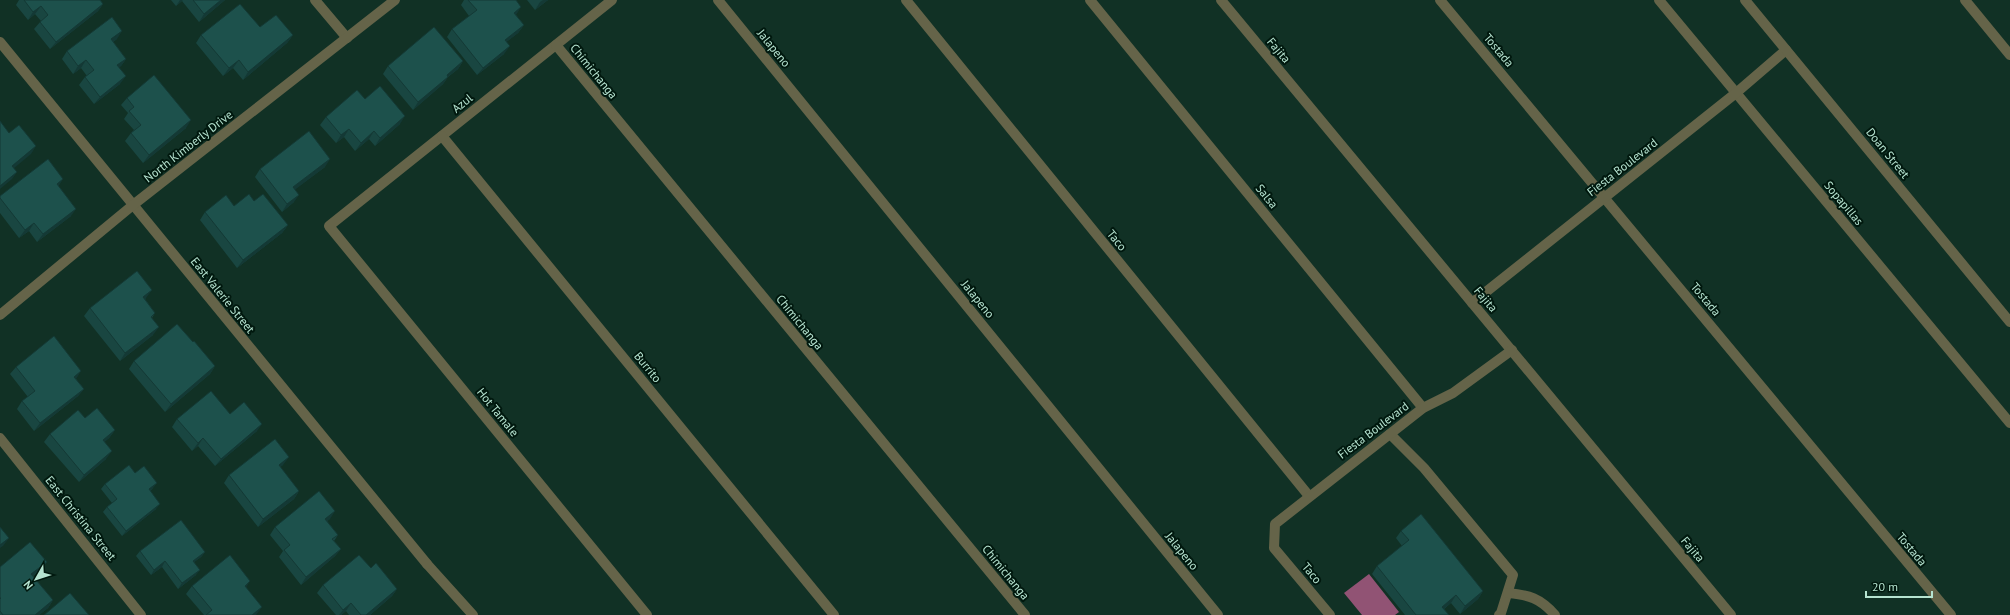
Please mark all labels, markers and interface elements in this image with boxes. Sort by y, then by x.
street label: Jalapeno [754,25,794,70]
street label: Tostada [1481,30,1517,70]
street label: Fajita [1264,34,1294,66]
street label: Chimichanga [567,40,621,102]
street label: Azul [449,90,476,116]
street label: North Kimberly Drive [141,107,235,185]
street label: Doan Street [1863,125,1913,181]
street label: Fiesta Boulevard [1584,135,1660,199]
street label: Sopapillas [1821,178,1867,228]
street label: Salsa [1253,181,1281,211]
street label: Taco [1104,226,1130,254]
street label: East Valerie Street [188,254,258,336]
street label: Jalapeno [958,276,998,321]
street label: Tostada [1688,279,1724,319]
street label: Fajita [1471,283,1501,315]
street label: Chimichanga [773,291,827,353]
street label: Burrito [631,349,665,385]
street label: Hot Tamale [474,385,522,439]
street label: Fiesta Boulevard [1334,398,1412,462]
street label: East Christina Street [42,473,120,563]
street label: Jalapeno [1162,528,1202,573]
street label: Tostada [1894,529,1930,569]
street label: Fajita [1678,533,1708,565]
street label: Chimichanga [979,541,1033,603]
north arrow [16,559,56,599]
street label: Taco [1299,559,1325,587]
scale bar [1866,573,1932,599]
text: N [21,578,36,593]
text: 20 m [1872,579,1898,594]

